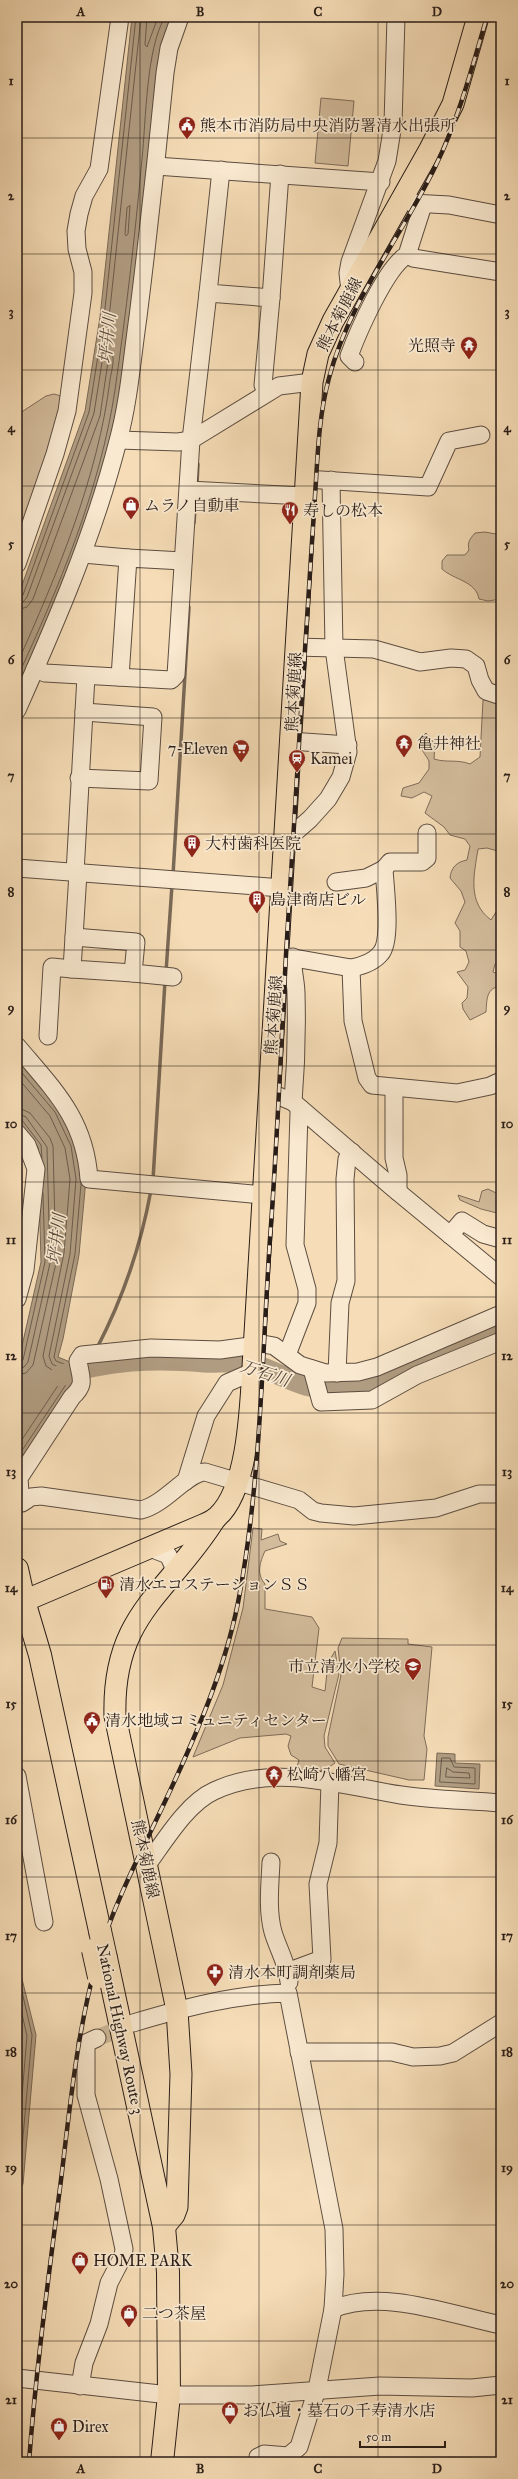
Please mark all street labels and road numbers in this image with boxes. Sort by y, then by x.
street label: 熊本菊鹿線 [313,274,366,354]
street label: 熊本菊鹿線 [282,652,305,732]
street label: 熊本菊鹿線 [261,974,286,1056]
street label: 熊本菊鹿線 [128,1818,163,1900]
street label: National Highway Route 3 [92,1942,148,2116]

